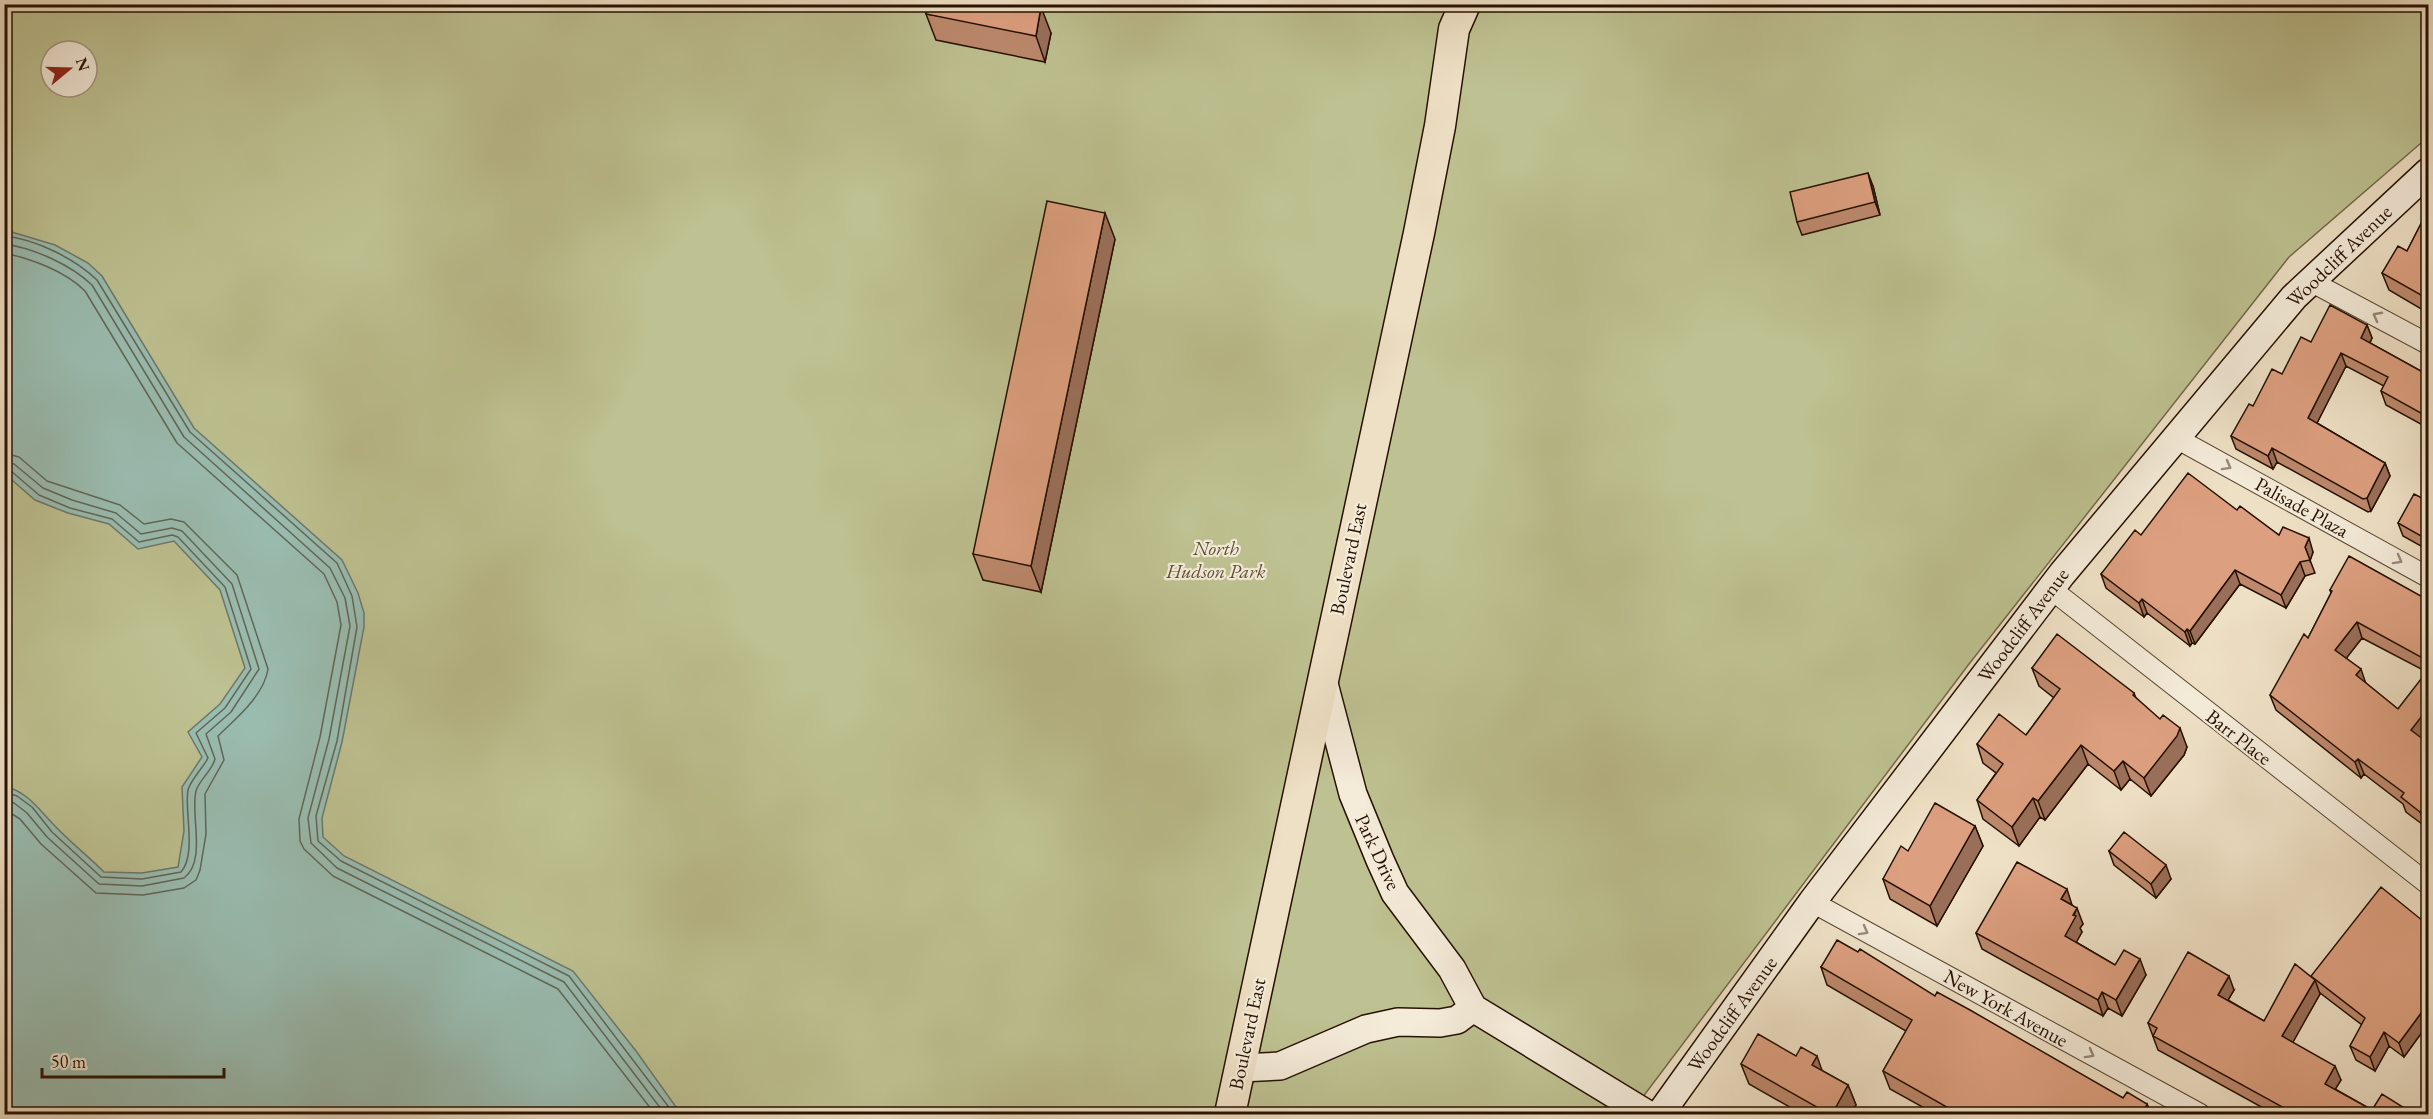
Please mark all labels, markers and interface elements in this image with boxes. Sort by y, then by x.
north arrow [39,39,99,99]
text: N [71,55,95,74]
street label: Woodcliff Avenue [2281,199,2397,313]
one-way arrow [2373,312,2383,323]
one-way arrow [2221,459,2231,470]
street label: Palisade Plaza [2251,471,2353,543]
street label: Boulevard East [1323,500,1373,617]
park label: North Hudson Park [1165,535,1266,584]
one-way arrow [2392,553,2402,564]
street label: Woodcliff Avenue [1971,562,2075,688]
street label: Barr Place [2201,703,2277,771]
street label: Park Drive [1349,810,1407,894]
one-way arrow [1857,923,1868,935]
street label: Woodcliff Avenue [1681,951,1783,1077]
street label: New York Avenue [1939,963,2073,1053]
street label: Boulevard East [1222,975,1272,1092]
scale bar [42,1041,224,1079]
one-way arrow [2084,1047,2094,1058]
text: 50 m [51,1050,86,1073]

